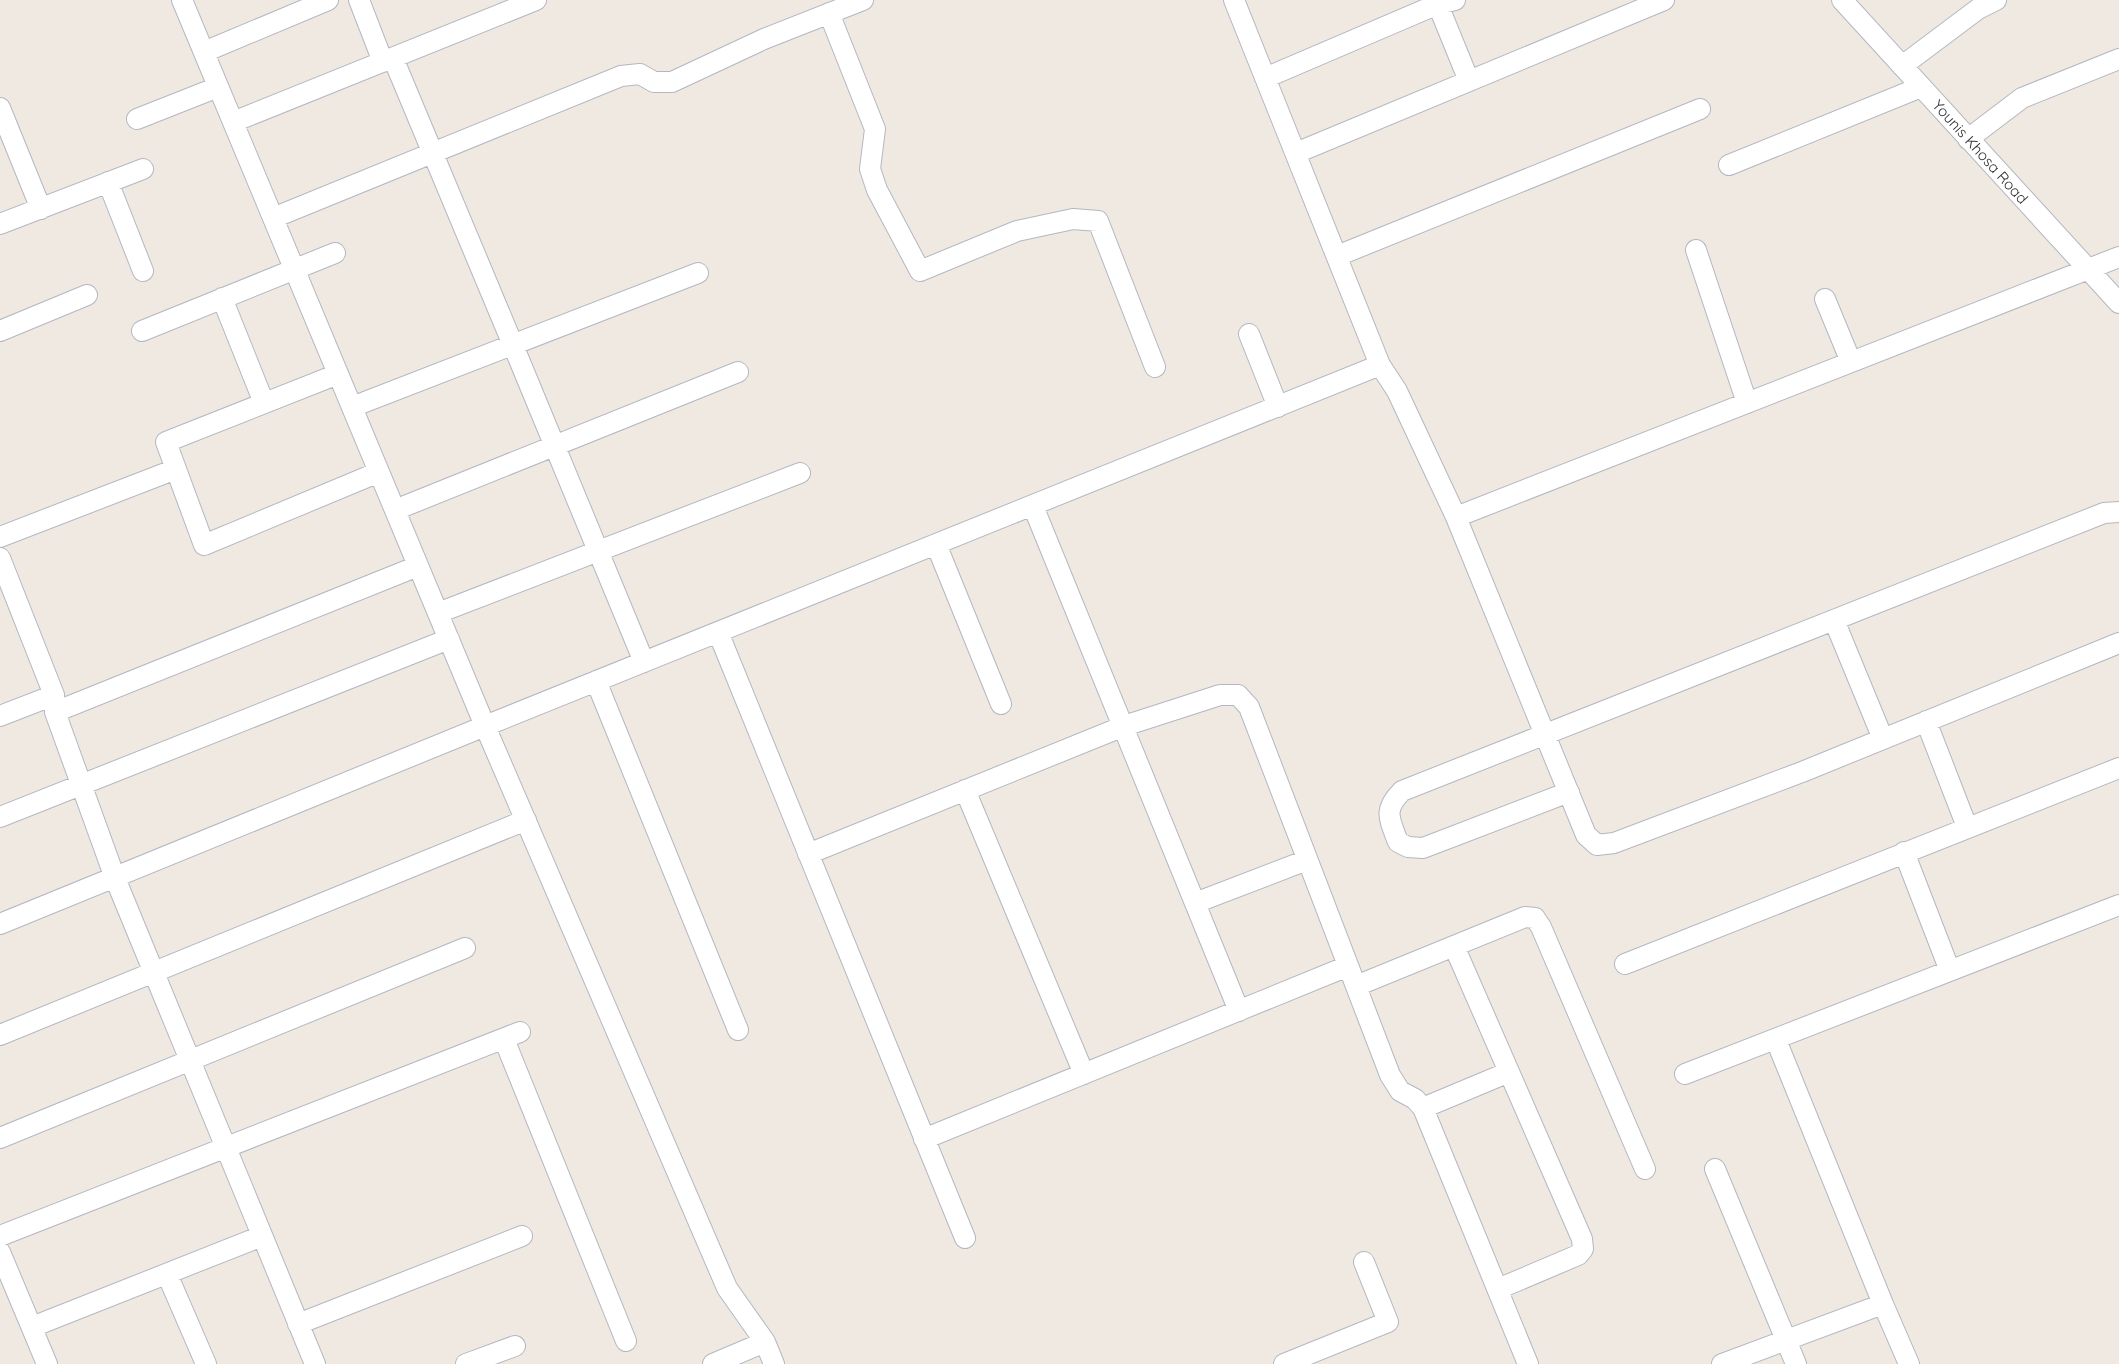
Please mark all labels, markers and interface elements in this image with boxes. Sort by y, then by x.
street label: Younis Khosa Road [1929,96,2032,208]

